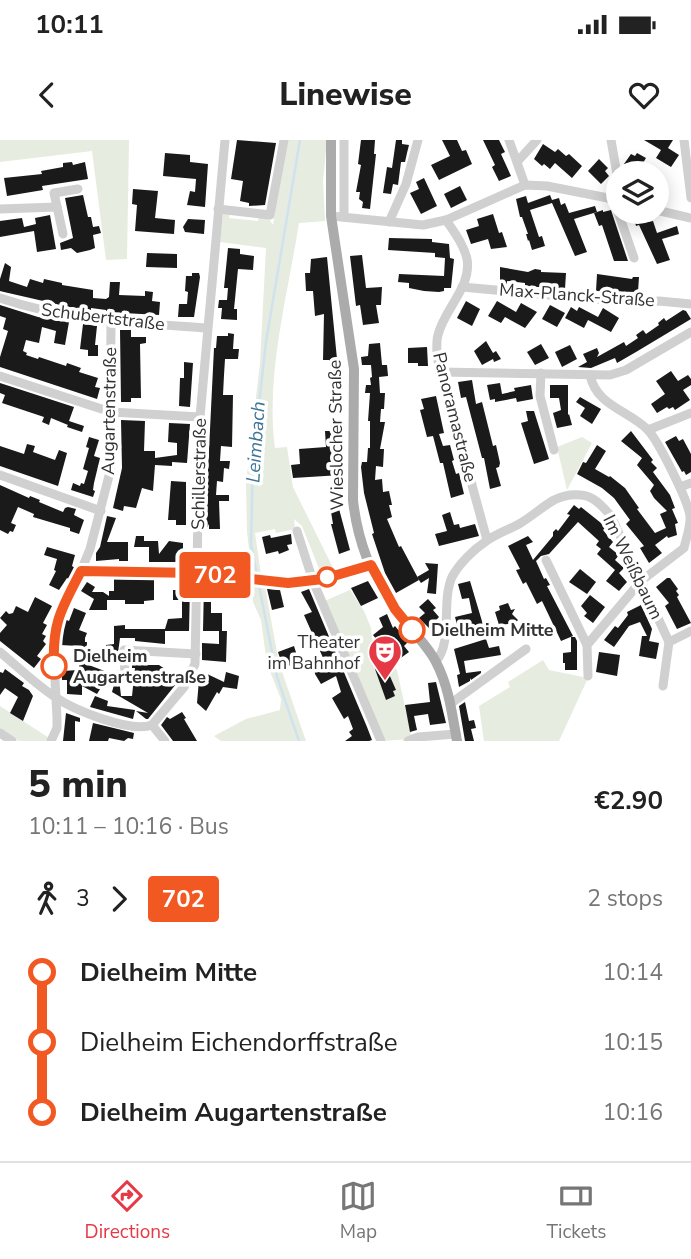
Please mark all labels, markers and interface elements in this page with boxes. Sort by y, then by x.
text: 10:11 [35,7,104,42]
text: Linewise [279,73,412,116]
icon: back [28,76,66,114]
icon: heart [625,76,663,114]
map controls [606,161,669,224]
button: layers [606,161,669,224]
street label: Max-Planck-Straße [498,278,656,312]
street label: Schubertstraße [40,298,166,336]
street label: Augartenstraße [96,347,122,475]
street label: Panoramastraße [427,350,483,484]
street label: Wieslocher Straße [323,360,349,510]
water label: Leimbach [240,400,272,484]
street label: Schillerstraße [186,418,212,530]
street label: Im Weißbaum [597,511,669,623]
line badge: 702 [175,552,255,598]
text: 702 [193,559,237,591]
unlabelled marker [317,567,337,587]
marker: Dielheim Mitte [399,617,425,643]
place label: Dielheim Mitte [431,618,554,642]
place label: Theater im Bahnhof [267,630,361,675]
theatre icon: Theater im Bahnhof [366,633,404,682]
place label: Dielheim Augartenstraße [73,644,206,689]
marker: Dielheim Augartenstraße [41,653,67,679]
text: 5 min [28,759,128,810]
text: €2.90 [594,783,663,818]
text: 10:11 – 10:16 · Bus [28,811,229,842]
icon: walk [28,880,66,918]
icon: forward [100,880,138,918]
text: 3 [76,883,90,914]
text: 702 [162,883,205,915]
text: 2 stops [587,883,663,914]
text: Dielheim Mitte [80,955,257,990]
text: 10:14 [603,957,663,988]
text: Dielheim Eichendorffstraße [80,1025,398,1060]
text: 10:15 [603,1027,663,1058]
text: Dielheim Augartenstraße [80,1095,387,1130]
text: 10:16 [603,1097,663,1128]
tab: Directions [85,1177,170,1245]
tab: Map [339,1177,377,1245]
tab: Tickets [547,1177,606,1245]

